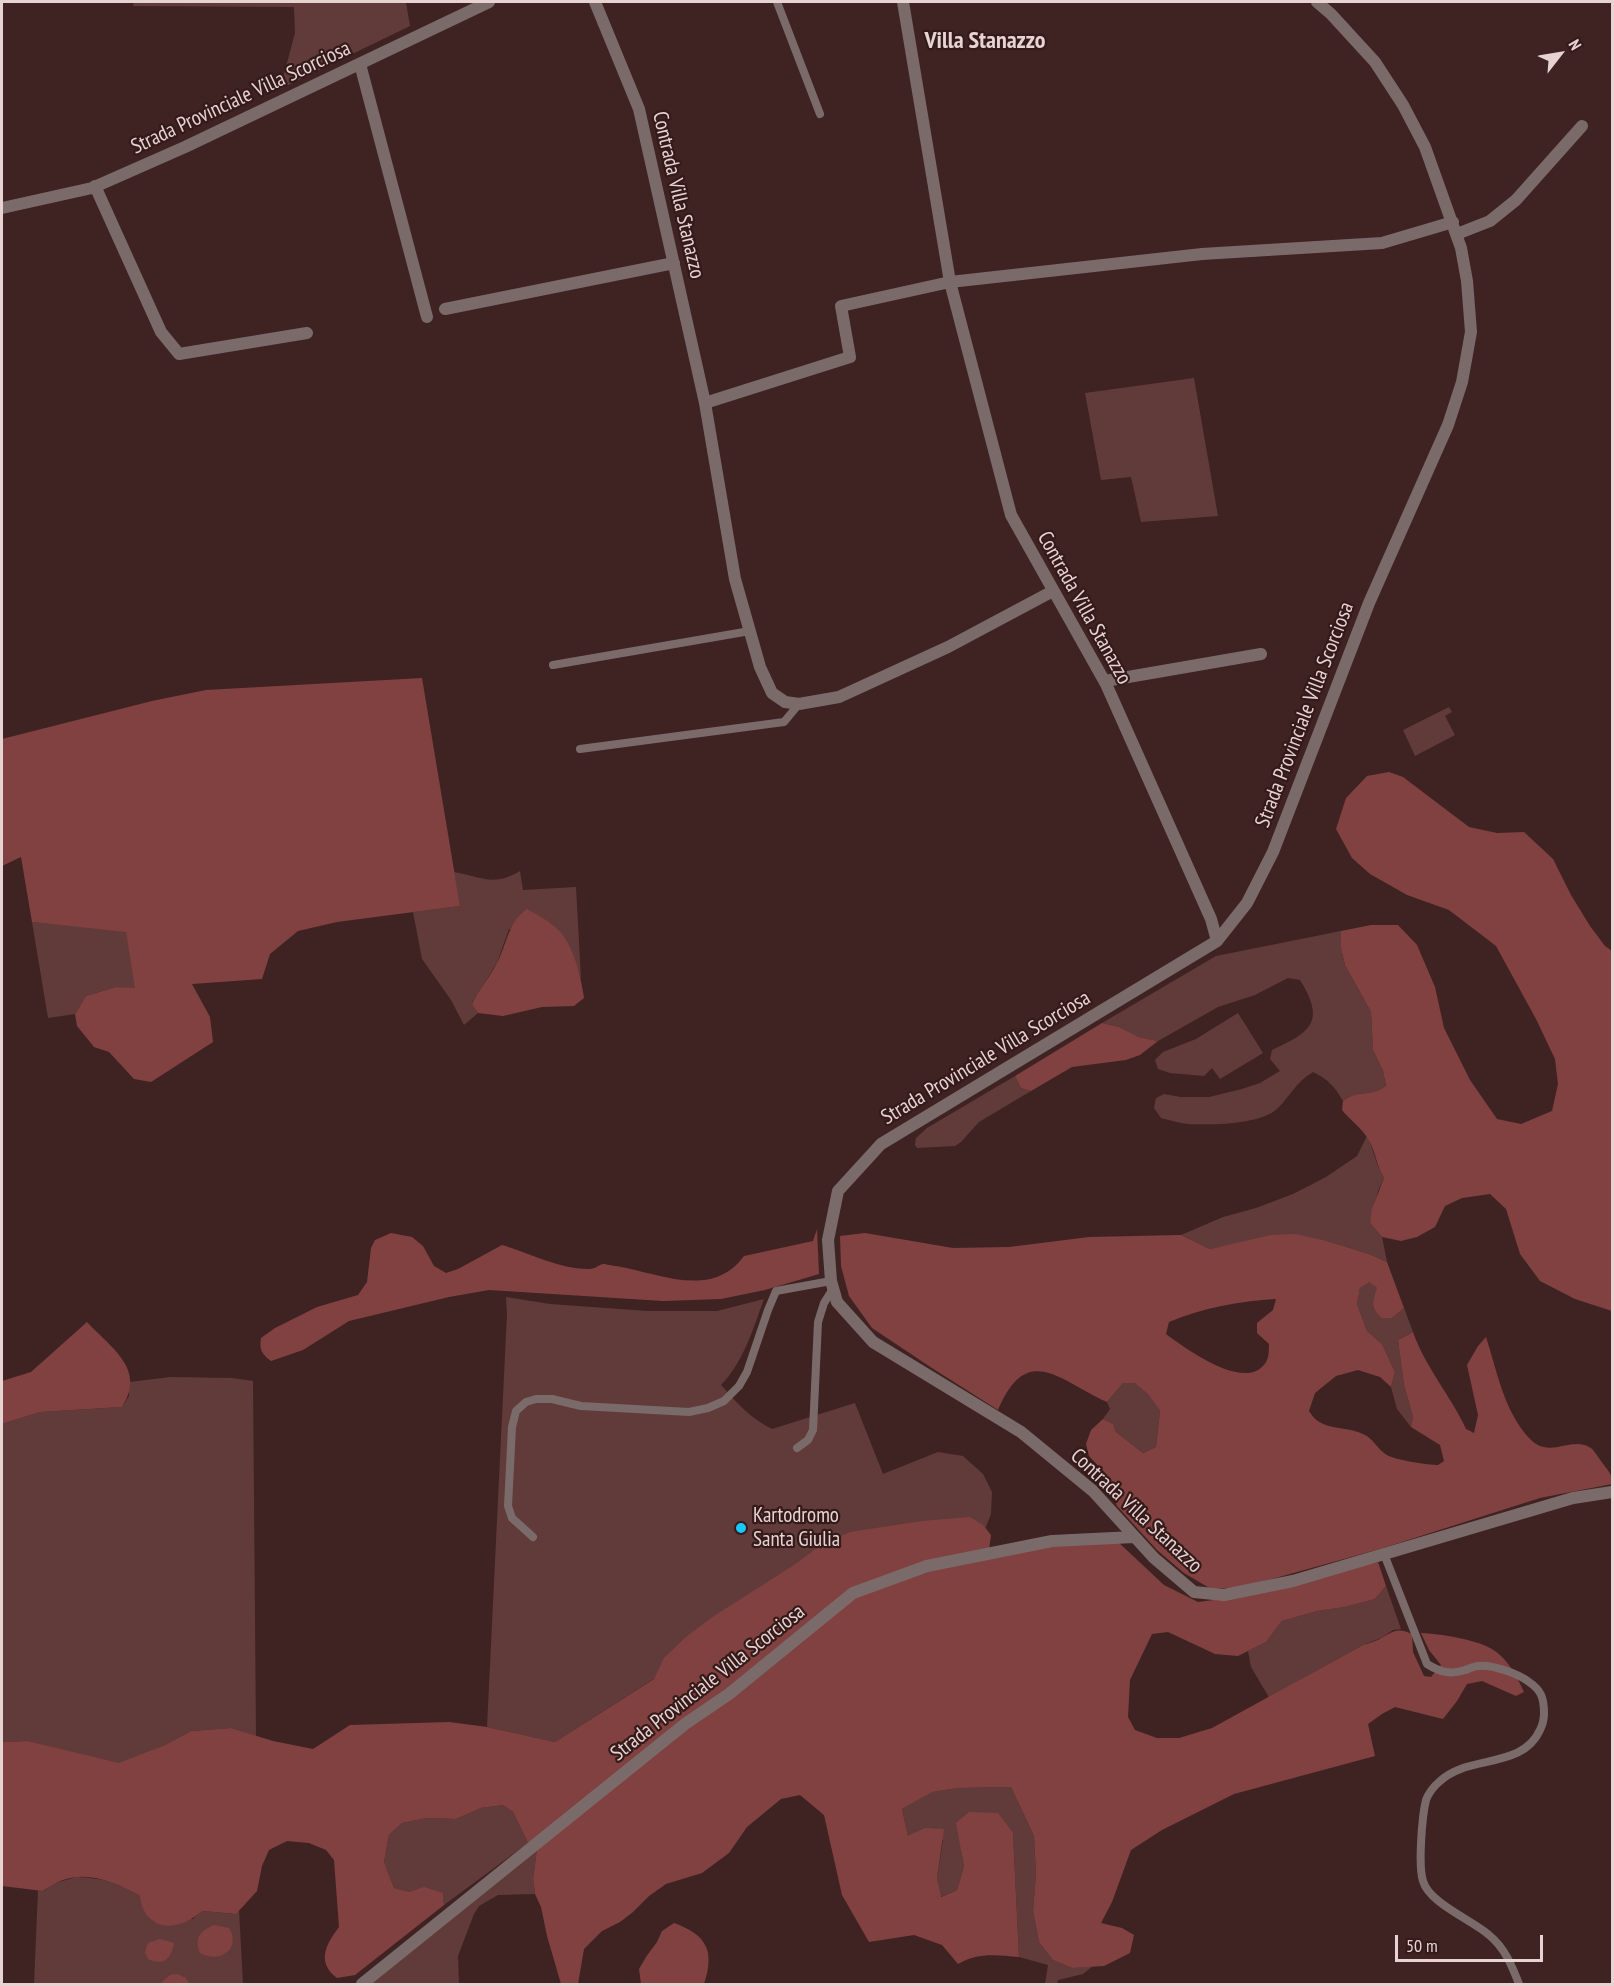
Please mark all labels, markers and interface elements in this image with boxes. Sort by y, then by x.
north arrow [1530,24,1590,84]
district label: Villa Stanazzo [925,27,1045,55]
street label: Strada Provinciale Villa Scorciosa [127,36,355,160]
text: N [1565,36,1586,54]
street label: Contrada Villa Stanazzo [647,109,709,281]
street label: Contrada Villa Stanazzo [1032,527,1136,689]
street label: Strada Provinciale Villa Scorciosa [1250,599,1360,831]
street label: Strada Provinciale Villa Scorciosa [877,986,1095,1130]
street label: Contrada Villa Stanazzo [1065,1444,1207,1578]
place label: Kartodromo Santa Giulia [753,1503,840,1553]
marker: Kartodromo Santa Giulia [734,1521,748,1535]
street label: Strada Provinciale Villa Scorciosa [606,1599,810,1767]
scale bar [1398,1923,1546,1961]
text: 50 m [1406,1934,1438,1957]

